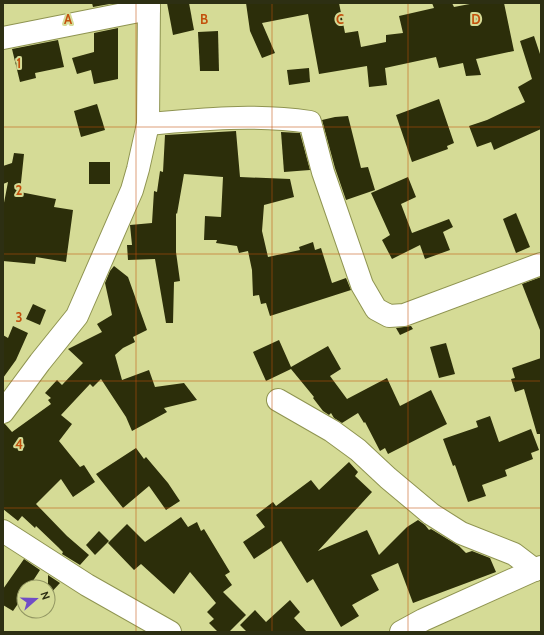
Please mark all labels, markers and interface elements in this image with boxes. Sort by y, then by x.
text: A [64,11,73,27]
text: B [200,11,208,27]
text: C [336,11,344,27]
text: D [471,11,481,27]
text: 1 [17,55,21,71]
text: 2 [16,182,23,198]
text: 3 [15,309,23,325]
text: 4 [15,436,23,452]
north arrow [16,579,56,619]
text: N [37,590,53,602]

